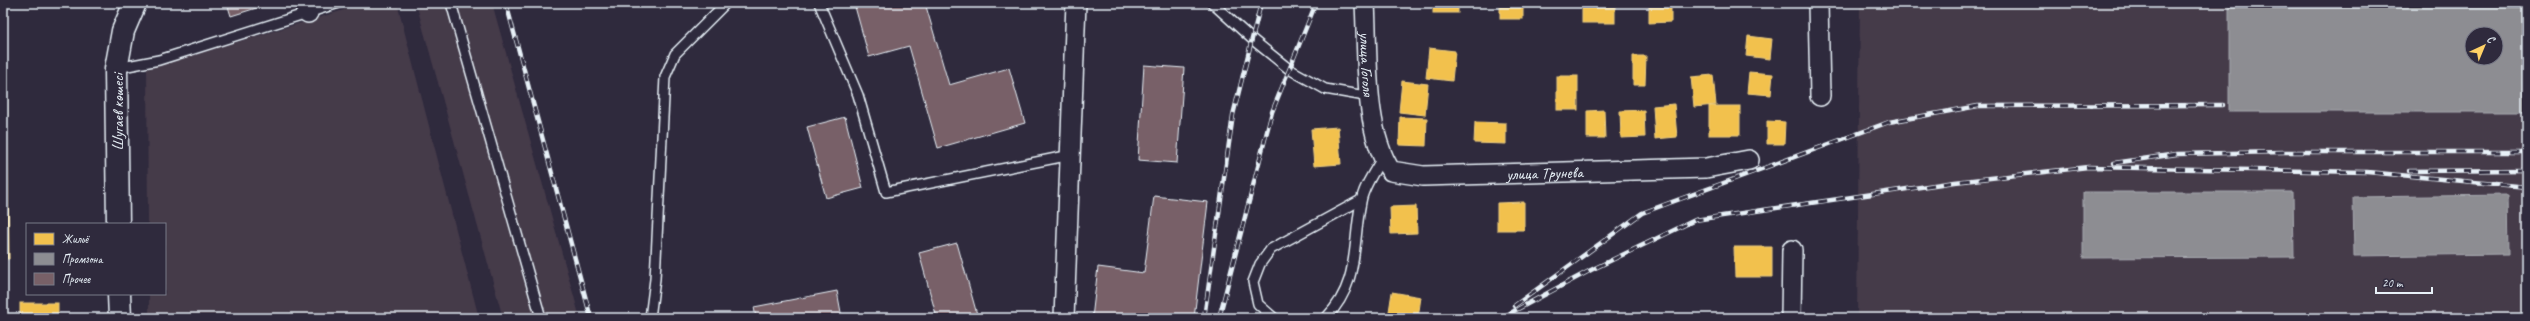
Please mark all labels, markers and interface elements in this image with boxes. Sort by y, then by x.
north arrow [2464,26,2504,66]
street label: улица Гоголя [1355,31,1378,98]
text: С [2484,32,2499,47]
street label: Шугаев көшесі [108,71,128,151]
street label: улица Трунева [1505,162,1585,185]
legend [26,223,166,295]
text: Жильё [62,231,90,247]
text: Промзона [62,251,104,267]
scale bar [2376,269,2432,295]
text: Прочее [62,271,91,287]
text: 20 m [2382,275,2404,291]

